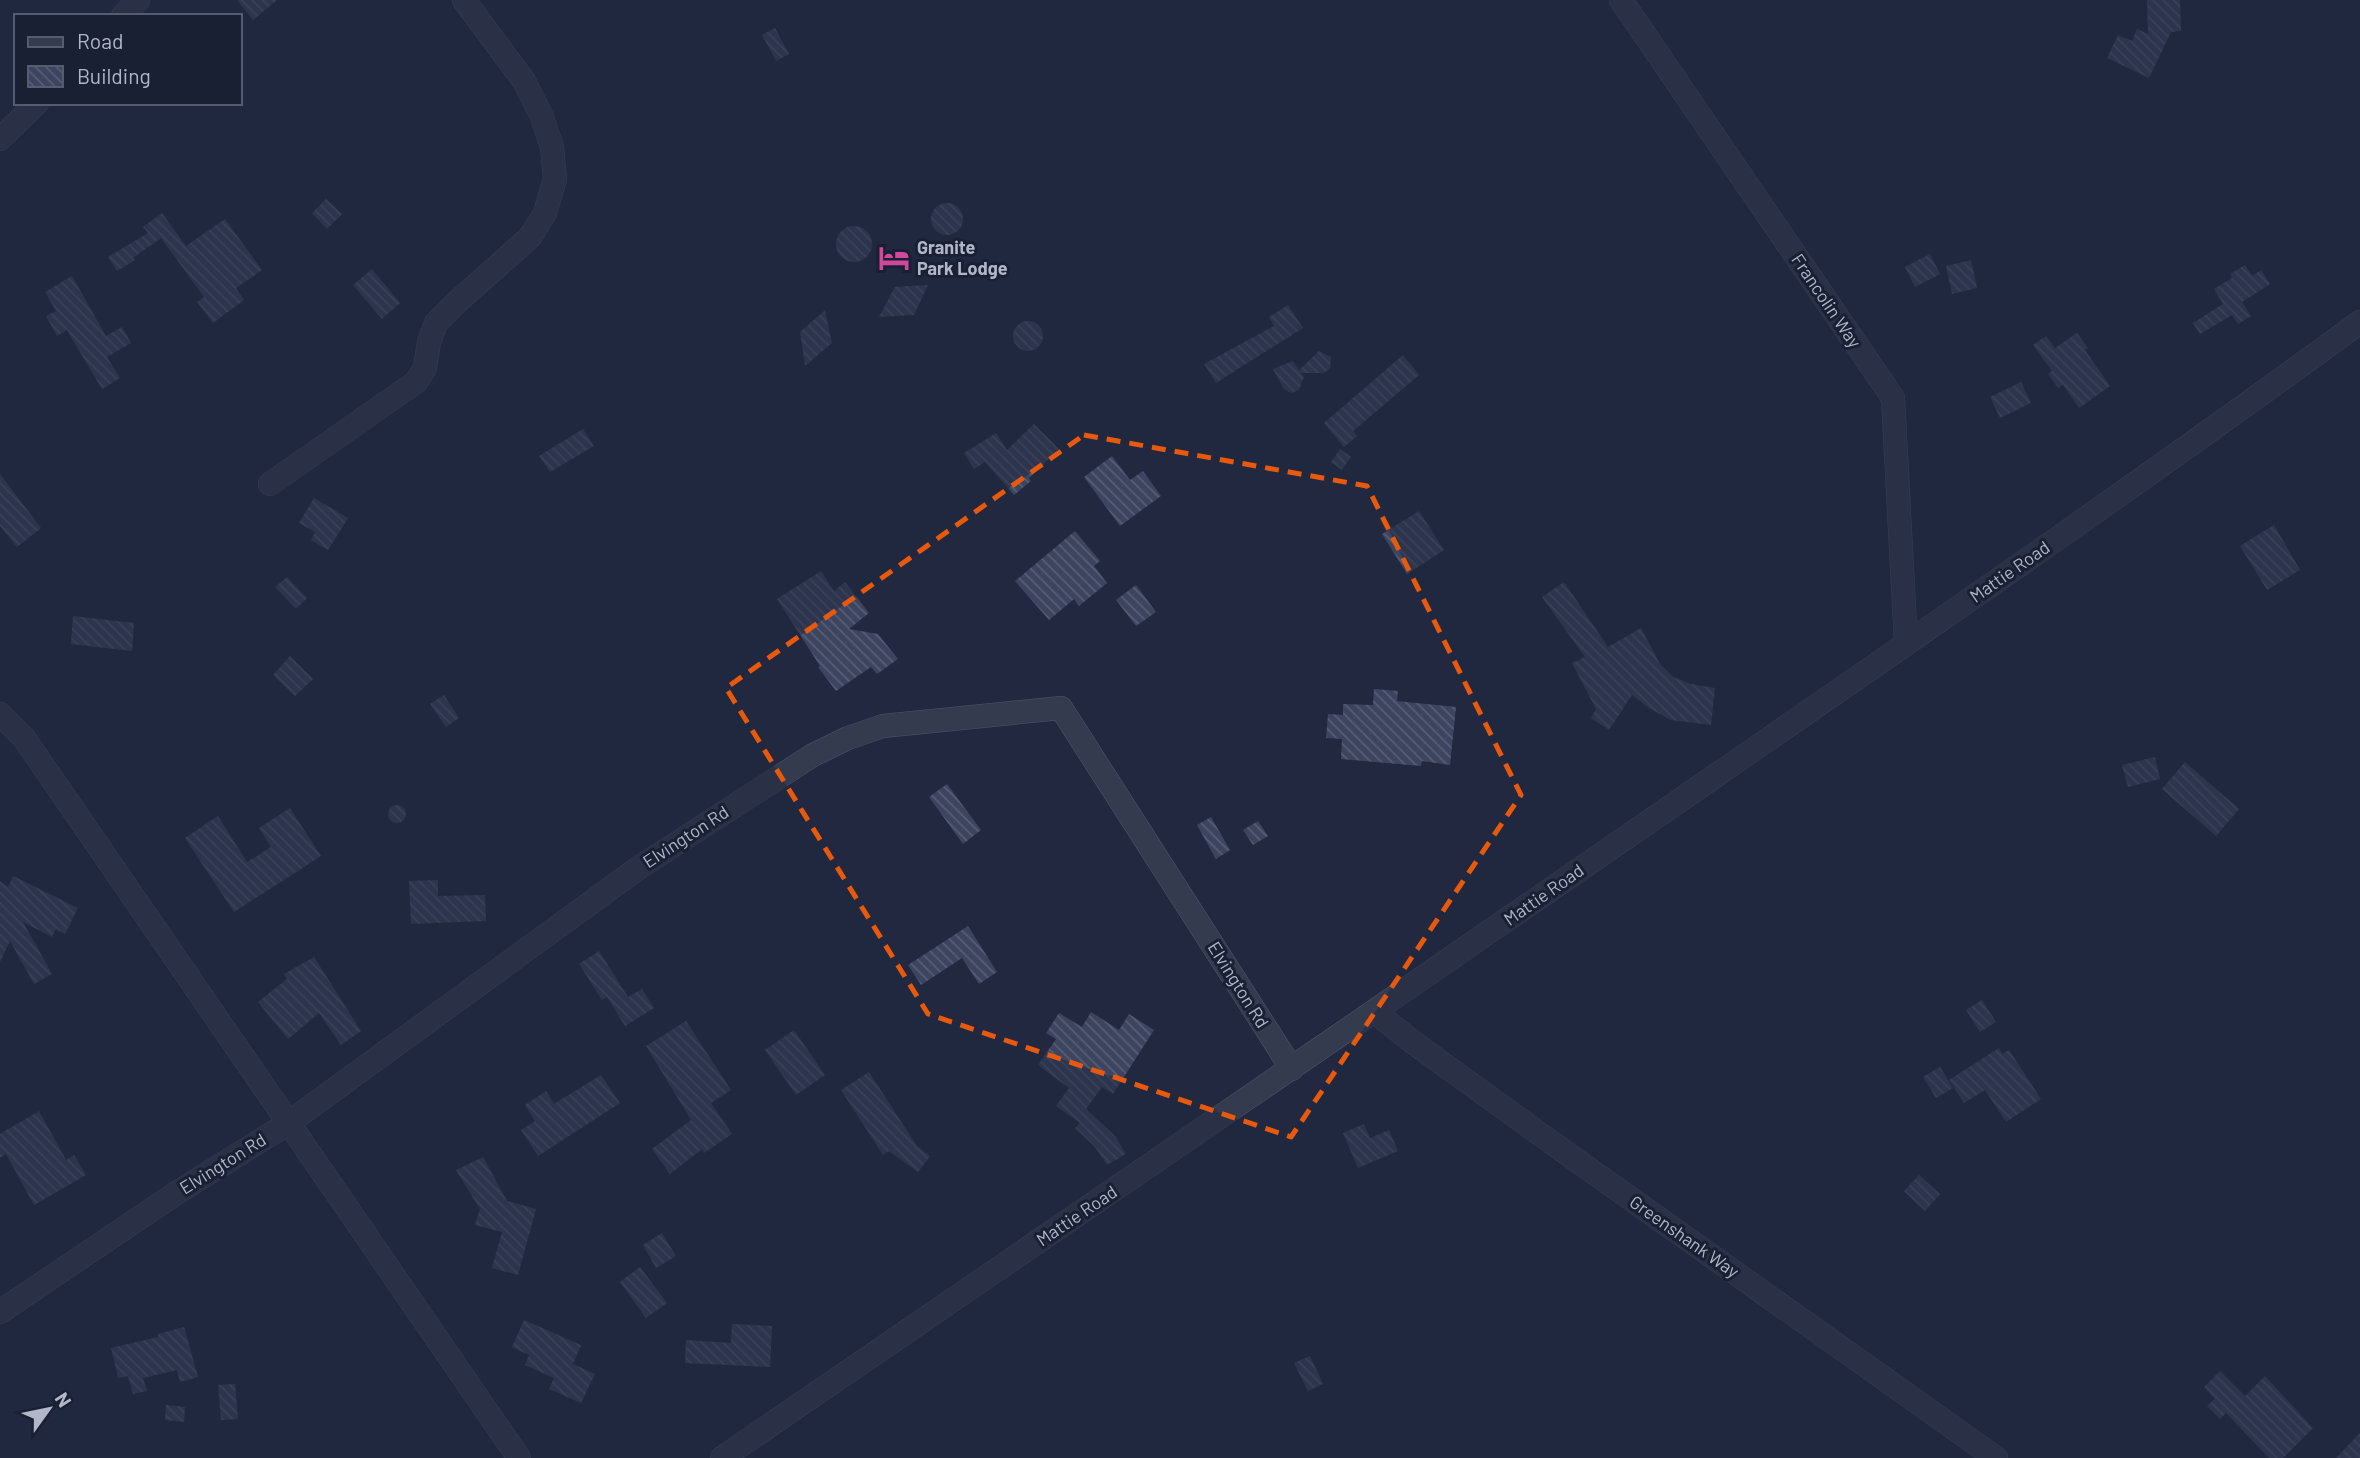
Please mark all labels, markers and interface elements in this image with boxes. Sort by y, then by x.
legend [14,14,242,105]
text: Road [77,28,123,53]
text: Building [77,63,151,88]
place label: Granite Park Lodge [917,236,1008,279]
hotel icon: Granite Park Lodge [877,241,911,275]
street label: Francolin Way [1787,249,1866,352]
street label: Mattie Road [1965,536,2054,607]
street label: Elvington Rd [639,800,732,872]
street label: Mattie Road [1499,859,1588,930]
street label: Elvington Rd [1204,937,1274,1032]
street label: Elvington Rd [175,1128,270,1198]
street label: Mattie Road [1032,1180,1121,1250]
street label: Greenshank Way [1626,1190,1744,1282]
north arrow [14,1374,84,1444]
text: N [51,1388,77,1411]

